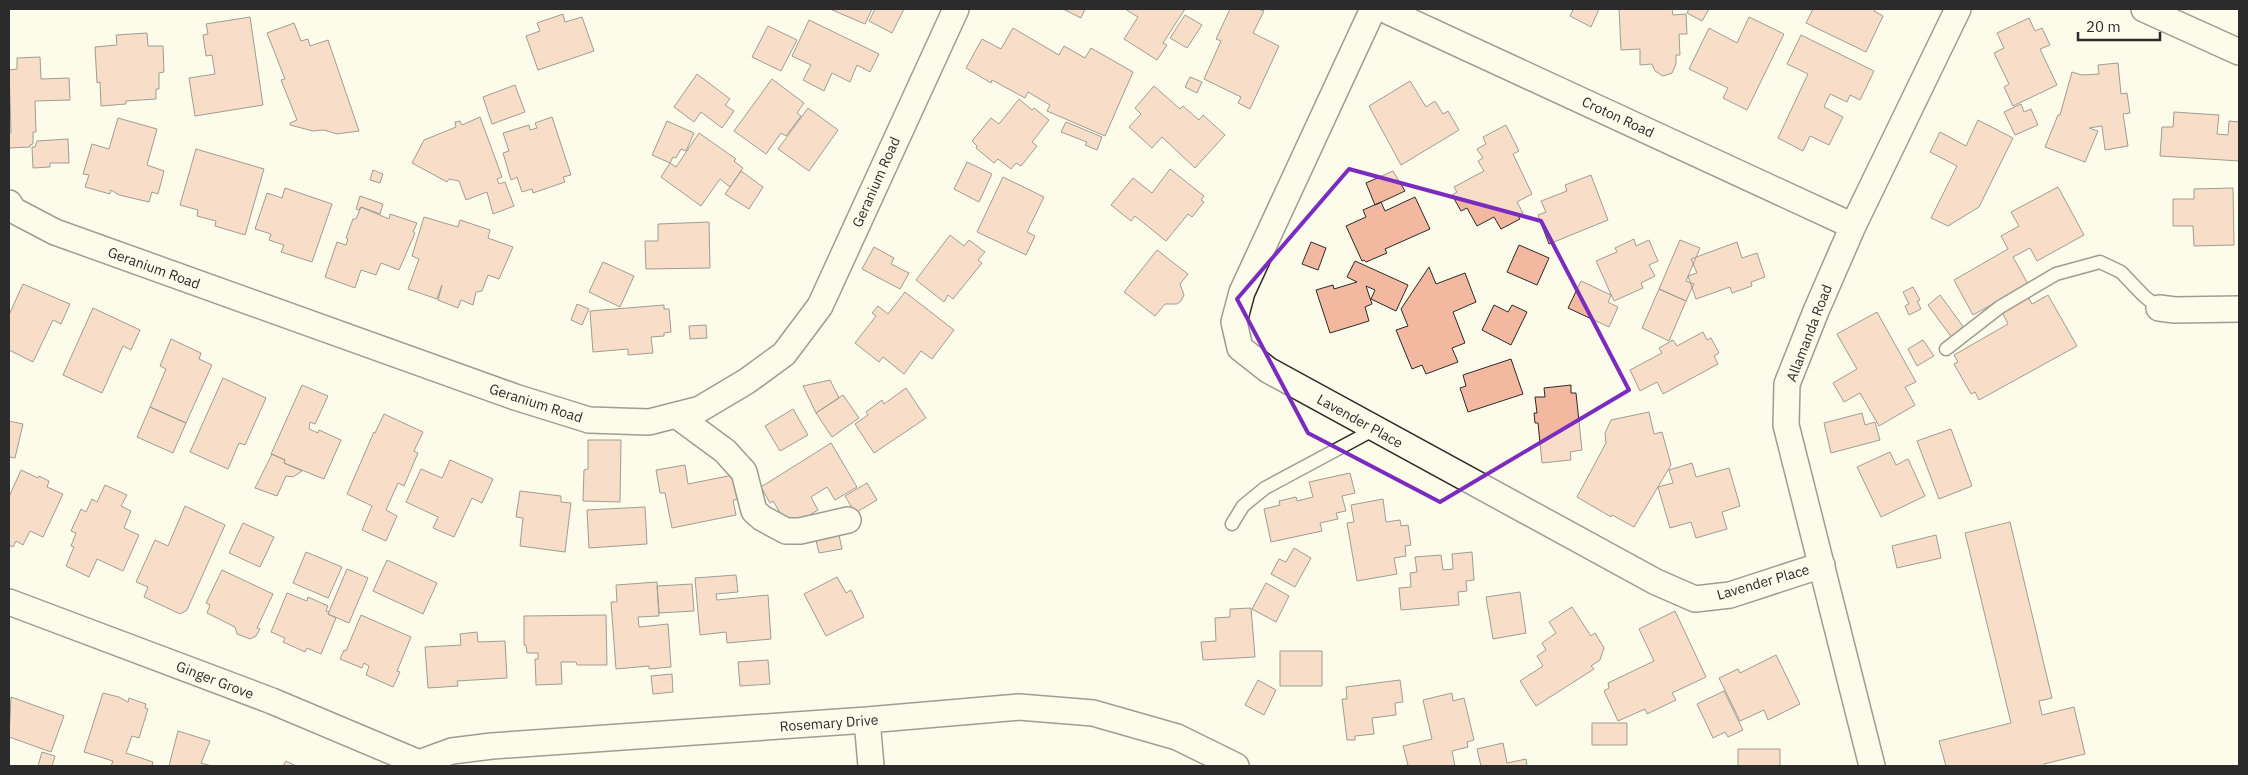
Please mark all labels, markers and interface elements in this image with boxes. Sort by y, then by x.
scale bar [2078,10,2160,42]
text: 20 m [2086,17,2121,36]
street label: Croton Road [1579,92,1657,142]
street label: Geranium Road [848,134,904,230]
street label: Geranium Road [105,243,203,293]
street label: Allamanda Road [1782,282,1836,384]
street label: Geranium Road [487,379,585,427]
street label: Lavender Place [1314,390,1406,452]
street label: Lavender Place [1715,560,1812,604]
street label: Ginger Grove [174,657,257,703]
street label: Rosemary Drive [779,711,879,735]

